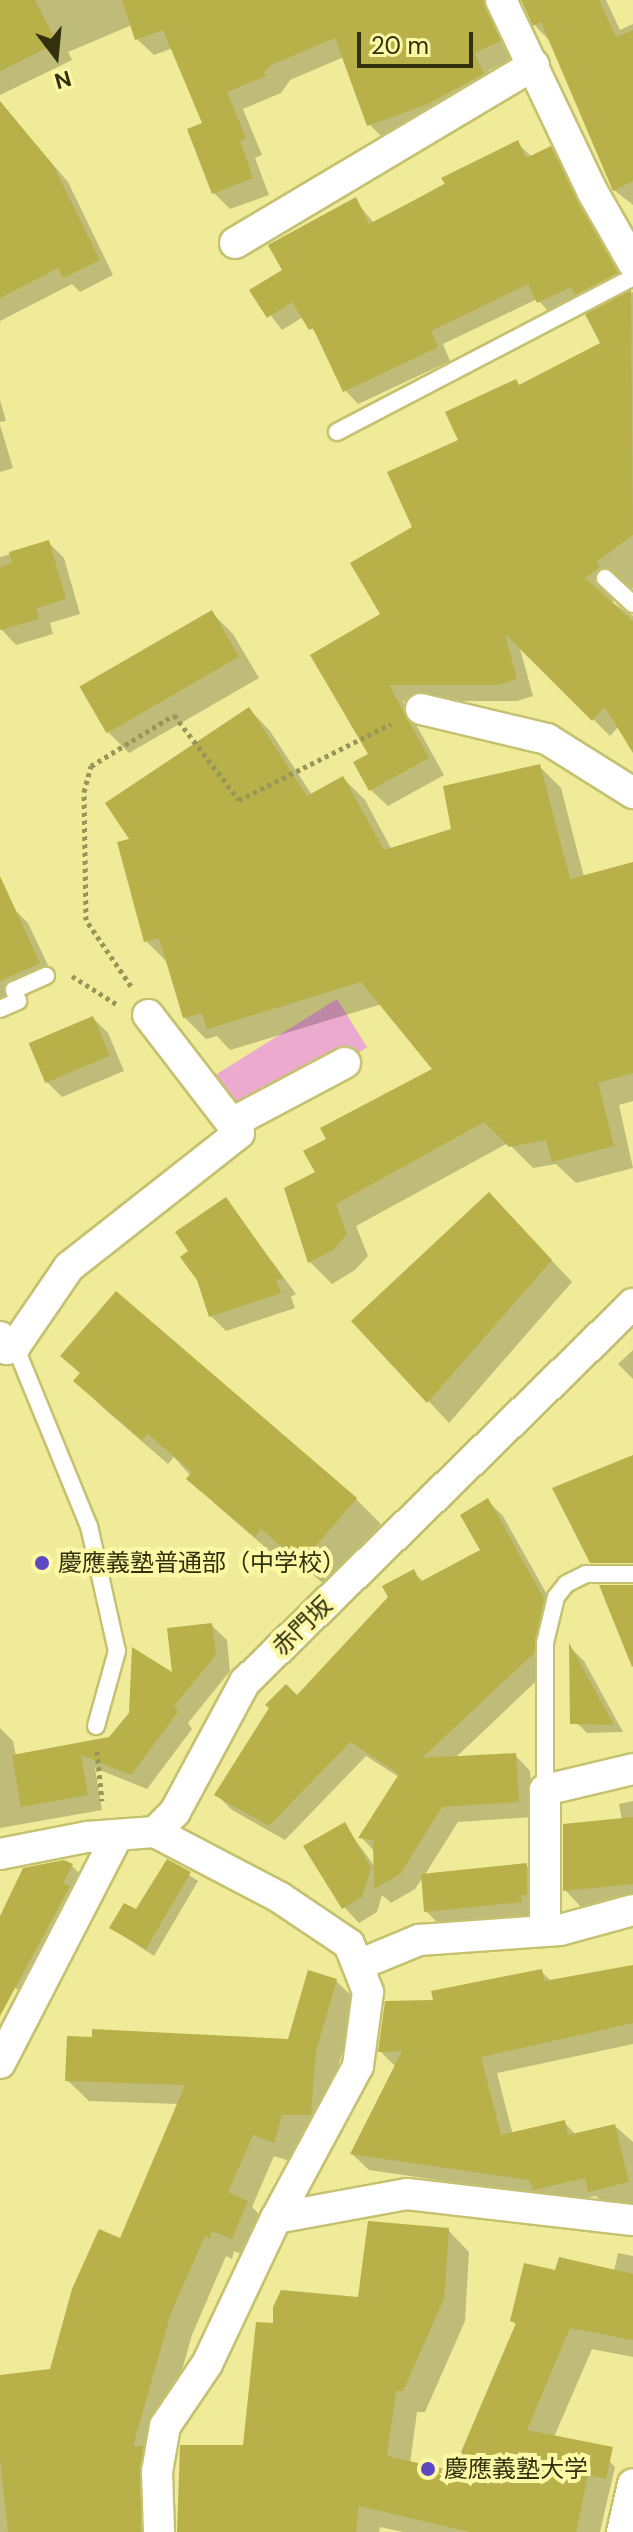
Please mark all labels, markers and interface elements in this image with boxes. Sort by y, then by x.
north arrow [16,16,96,96]
scale bar [361,16,477,66]
text: 20 m [371,30,429,61]
text: N [51,63,74,96]
place label: 慶應義塾普通部（中学校） [58,1549,346,1577]
marker: 慶應義塾普通部（中学校） [33,1554,51,1572]
street label: 赤門坂 [266,1591,338,1661]
place label: 慶應義塾大学 [444,2455,588,2483]
marker: 慶應義塾大学 [419,2460,437,2478]

